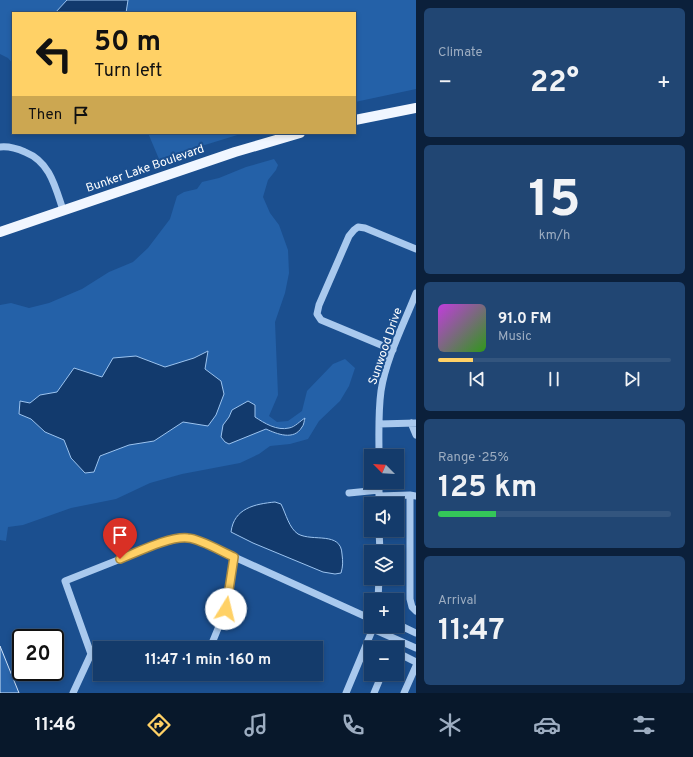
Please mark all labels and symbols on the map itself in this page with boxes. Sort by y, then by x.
street label: Bunker Lake Boulevard [84,141,207,197]
street label: Sunwood Drive [365,305,407,387]
north arrow [364,449,404,489]
pin [103,518,137,559]
position arrow [205,588,247,630]
speed limit sign: 20 [12,629,64,681]

